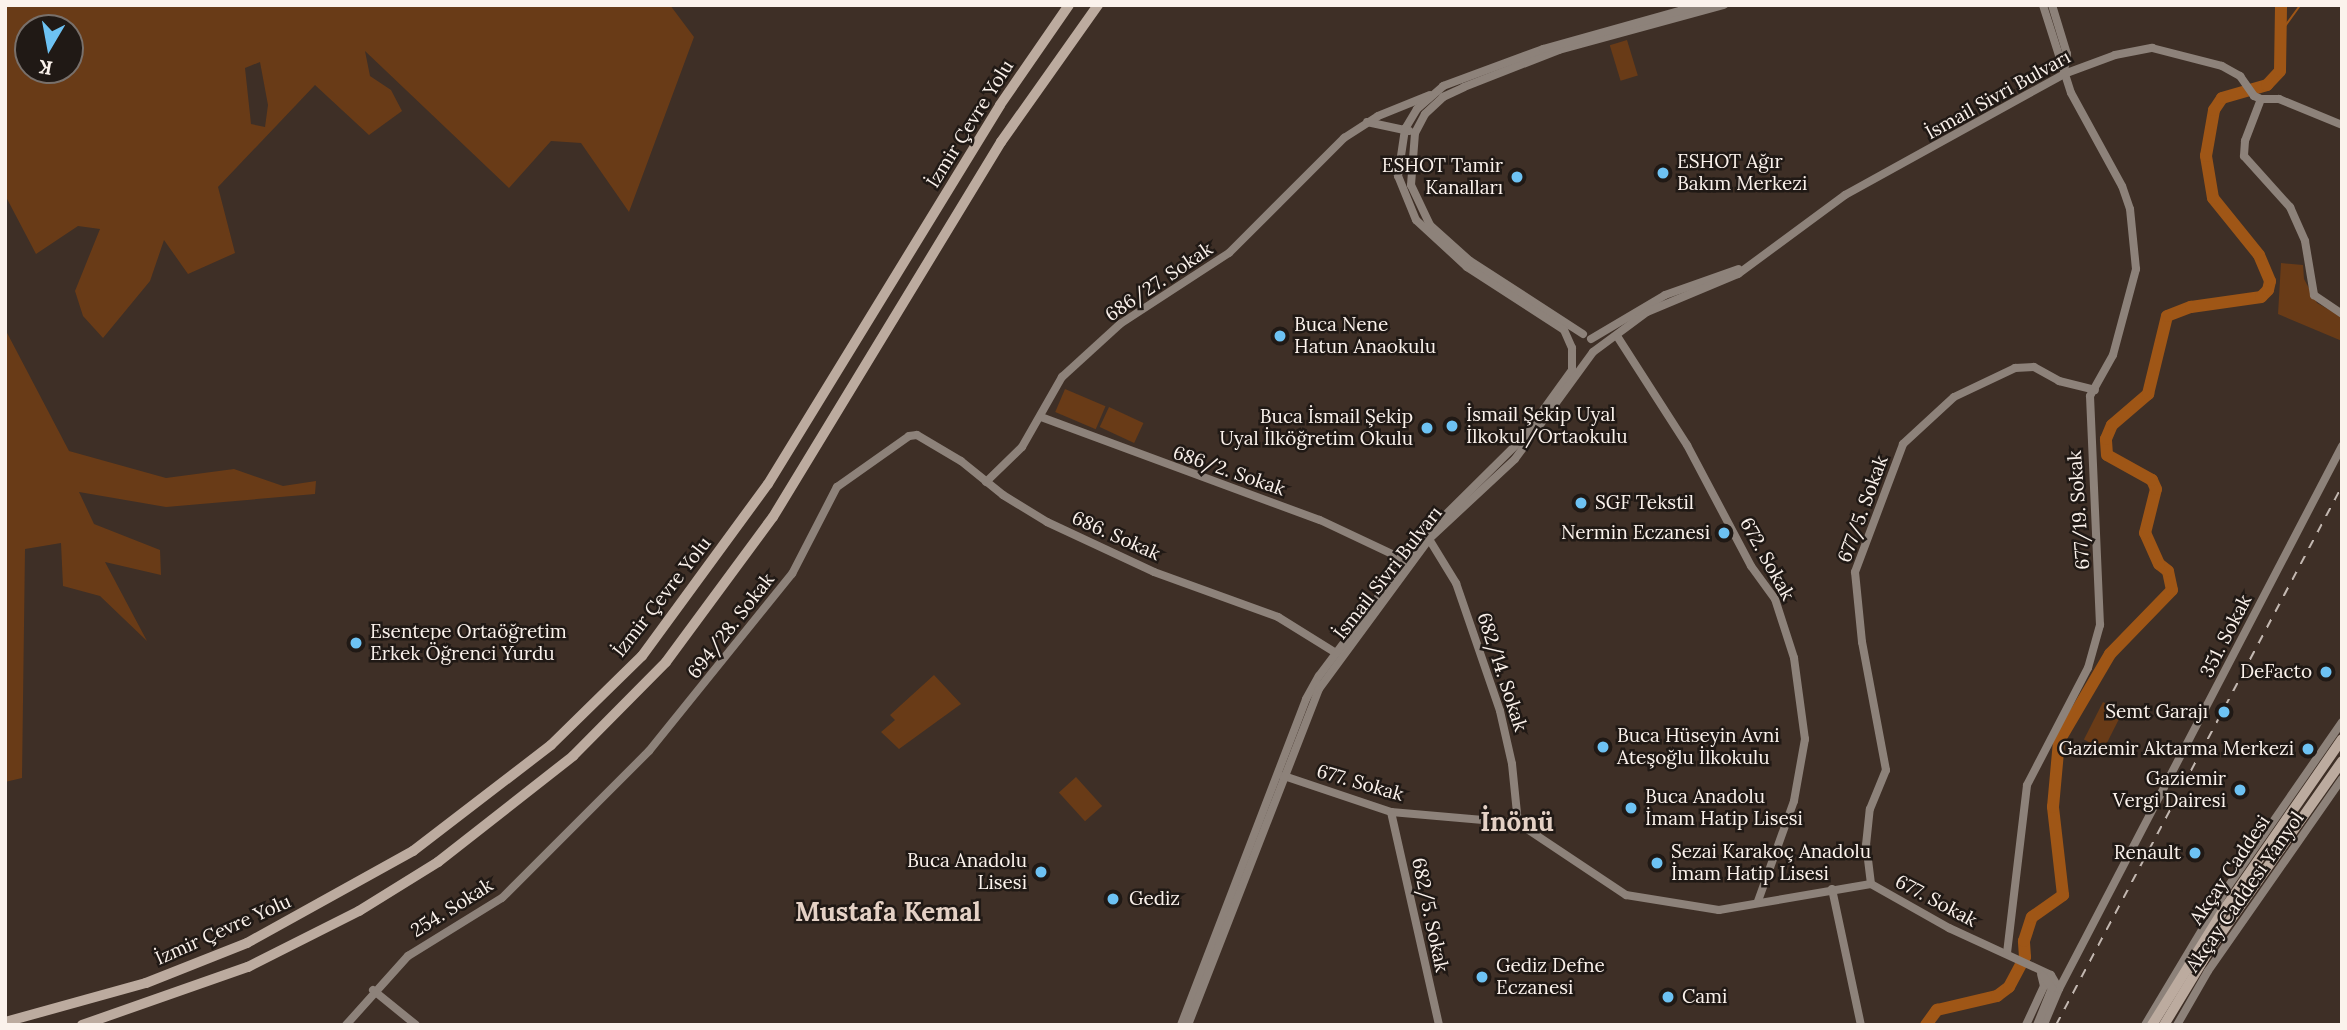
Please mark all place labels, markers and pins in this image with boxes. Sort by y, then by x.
place label: ESHOT Ağır Bakım Merkezi [1677,151,1807,195]
place label: ESHOT Tamir Kanalları [1382,155,1503,199]
marker: ESHOT Ağır Bakım Merkezi [1655,165,1671,181]
marker: ESHOT Tamir Kanalları [1509,169,1525,185]
place label: Buca Nene Hatun Anaokulu [1294,314,1436,358]
marker: Buca Nene Hatun Anaokulu [1272,328,1288,344]
place label: İsmail Şekip Uyal İlkokul/Ortaokulu [1466,404,1628,448]
place label: Buca İsmail Şekip Uyal İlköğretim Okulu [1220,406,1413,450]
marker: İsmail Şekip Uyal İlkokul/Ortaokulu [1444,418,1460,434]
marker: Buca İsmail Şekip Uyal İlköğretim Okulu [1419,420,1435,436]
place label: SGF Tekstil [1595,492,1694,514]
marker: SGF Tekstil [1573,495,1589,511]
place label: Nermin Eczanesi [1561,522,1710,544]
marker: Nermin Eczanesi [1716,525,1732,541]
place label: Esentepe Ortaöğretim Erkek Öğrenci Yurdu [370,621,567,665]
marker: Esentepe Ortaöğretim Erkek Öğrenci Yurdu [348,635,364,651]
place label: DeFacto [2240,661,2312,683]
marker: DeFacto [2318,664,2334,680]
place label: Semt Garajı [2105,701,2208,723]
marker: Semt Garajı [2214,702,2234,722]
place label: Buca Hüseyin Avni Ateşoğlu İlkokulu [1617,725,1780,769]
place label: Gaziemir Aktarma Merkezi [2058,738,2294,760]
marker: Buca Hüseyin Avni Ateşoğlu İlkokulu [1595,739,1611,755]
marker: Gaziemir Aktarma Merkezi [2300,741,2316,757]
place label: Gaziemir Vergi Dairesi [2113,768,2226,812]
marker: Gaziemir Vergi Dairesi [2232,782,2248,798]
place label: Buca Anadolu İmam Hatip Lisesi [1645,786,1803,830]
marker: Buca Anadolu İmam Hatip Lisesi [1623,800,1639,816]
place label: Sezai Karakoç Anadolu İmam Hatip Lisesi [1671,841,1871,885]
place label: Renault [2114,842,2181,864]
marker: Renault [2187,845,2203,861]
place label: Buca Anadolu Lisesi [907,850,1027,894]
marker: Sezai Karakoç Anadolu İmam Hatip Lisesi [1649,855,1665,871]
marker: Buca Anadolu Lisesi [1033,864,1049,880]
place label: Gediz [1129,888,1180,910]
marker: Gediz [1103,889,1123,909]
place label: Gediz Defne Eczanesi [1496,955,1605,999]
marker: Gediz Defne Eczanesi [1474,969,1490,985]
place label: Cami [1682,986,1727,1008]
marker: Cami [1660,989,1676,1005]

